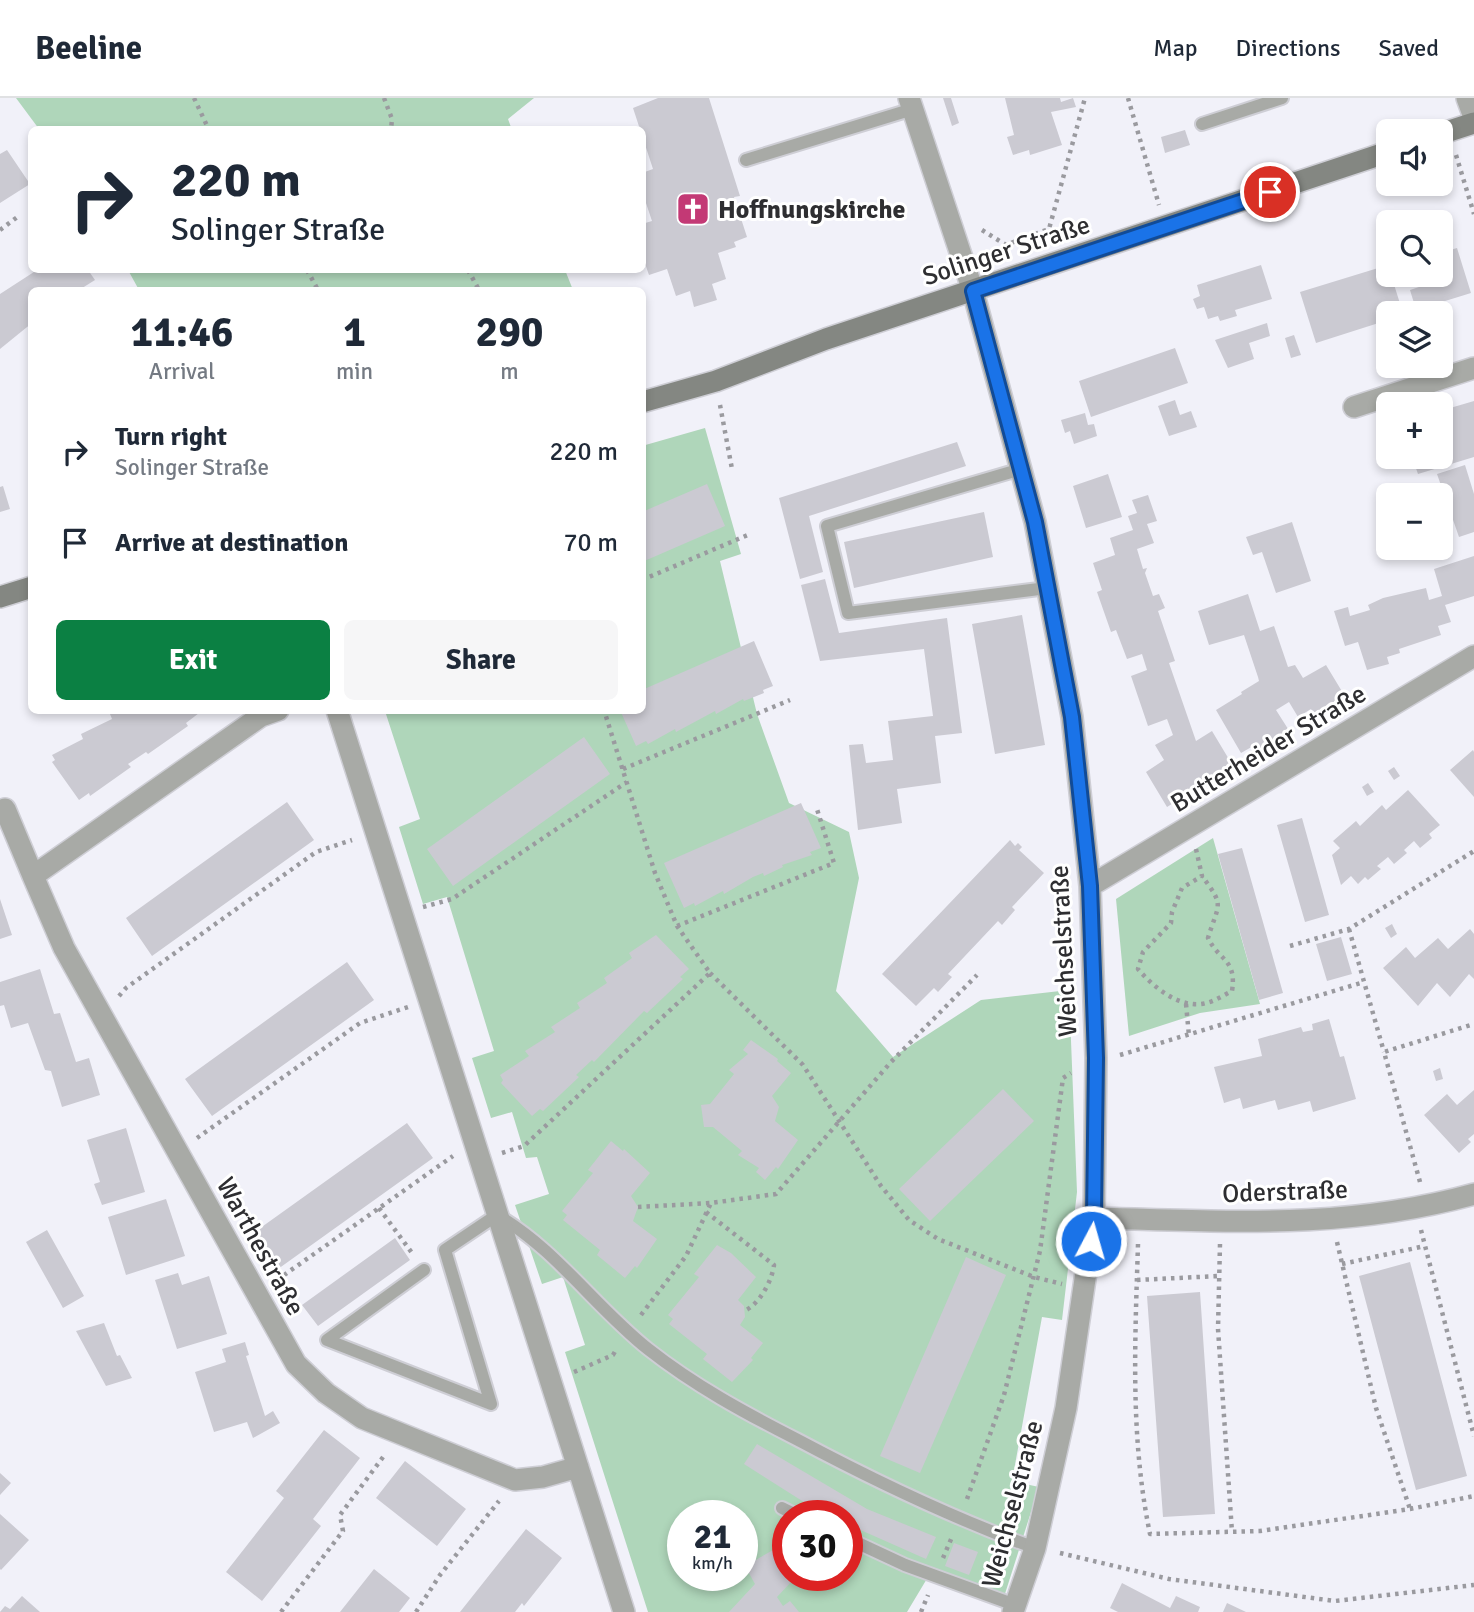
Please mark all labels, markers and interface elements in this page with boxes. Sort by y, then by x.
text: Beeline [35,28,142,69]
text: Map [1153,33,1198,63]
text: Directions [1236,33,1341,63]
text: Saved [1379,33,1439,63]
map controls [1376,119,1453,560]
button: sound [1376,119,1453,196]
text: 220 m [171,150,301,210]
icon: right [56,154,147,245]
pin [1240,162,1300,222]
icon: arrive [1251,173,1289,211]
church icon: Hoffnungskirche [674,190,712,228]
place label: Hoffnungskirche [718,194,906,226]
street label: Solinger Straße [919,209,1094,293]
text: Solinger Straße [171,210,385,249]
button: search [1376,210,1453,287]
button: layers [1376,301,1453,378]
text: 11:46 [130,307,234,358]
text: 1 [343,307,366,358]
text: 290 [475,307,544,358]
text: Arrival [149,357,215,386]
text: min [336,357,373,386]
text: m [500,357,519,386]
button: + [1376,392,1453,469]
text: Turn right [115,421,227,453]
icon: right [56,433,94,471]
text: 220 m [549,436,618,468]
text: Solinger Straße [115,453,269,482]
button: − [1376,483,1453,560]
icon: arrive [56,524,94,562]
text: Arrive at destination [115,527,348,559]
text: 70 m [563,527,618,559]
button: Exit [56,620,330,700]
button: Share [344,620,618,700]
street label: Butterheider Straße [1165,678,1372,820]
street label: Weichselstraße [1044,864,1084,1038]
street label: Warthestraße [209,1172,311,1321]
street label: Oderstraße [1222,1174,1348,1210]
position arrow [1054,1204,1128,1278]
street label: Weichselstraße [975,1417,1051,1591]
speed limit sign: 30 [772,1500,863,1591]
text: 21 [694,1515,731,1558]
text: km/h [692,1552,733,1574]

